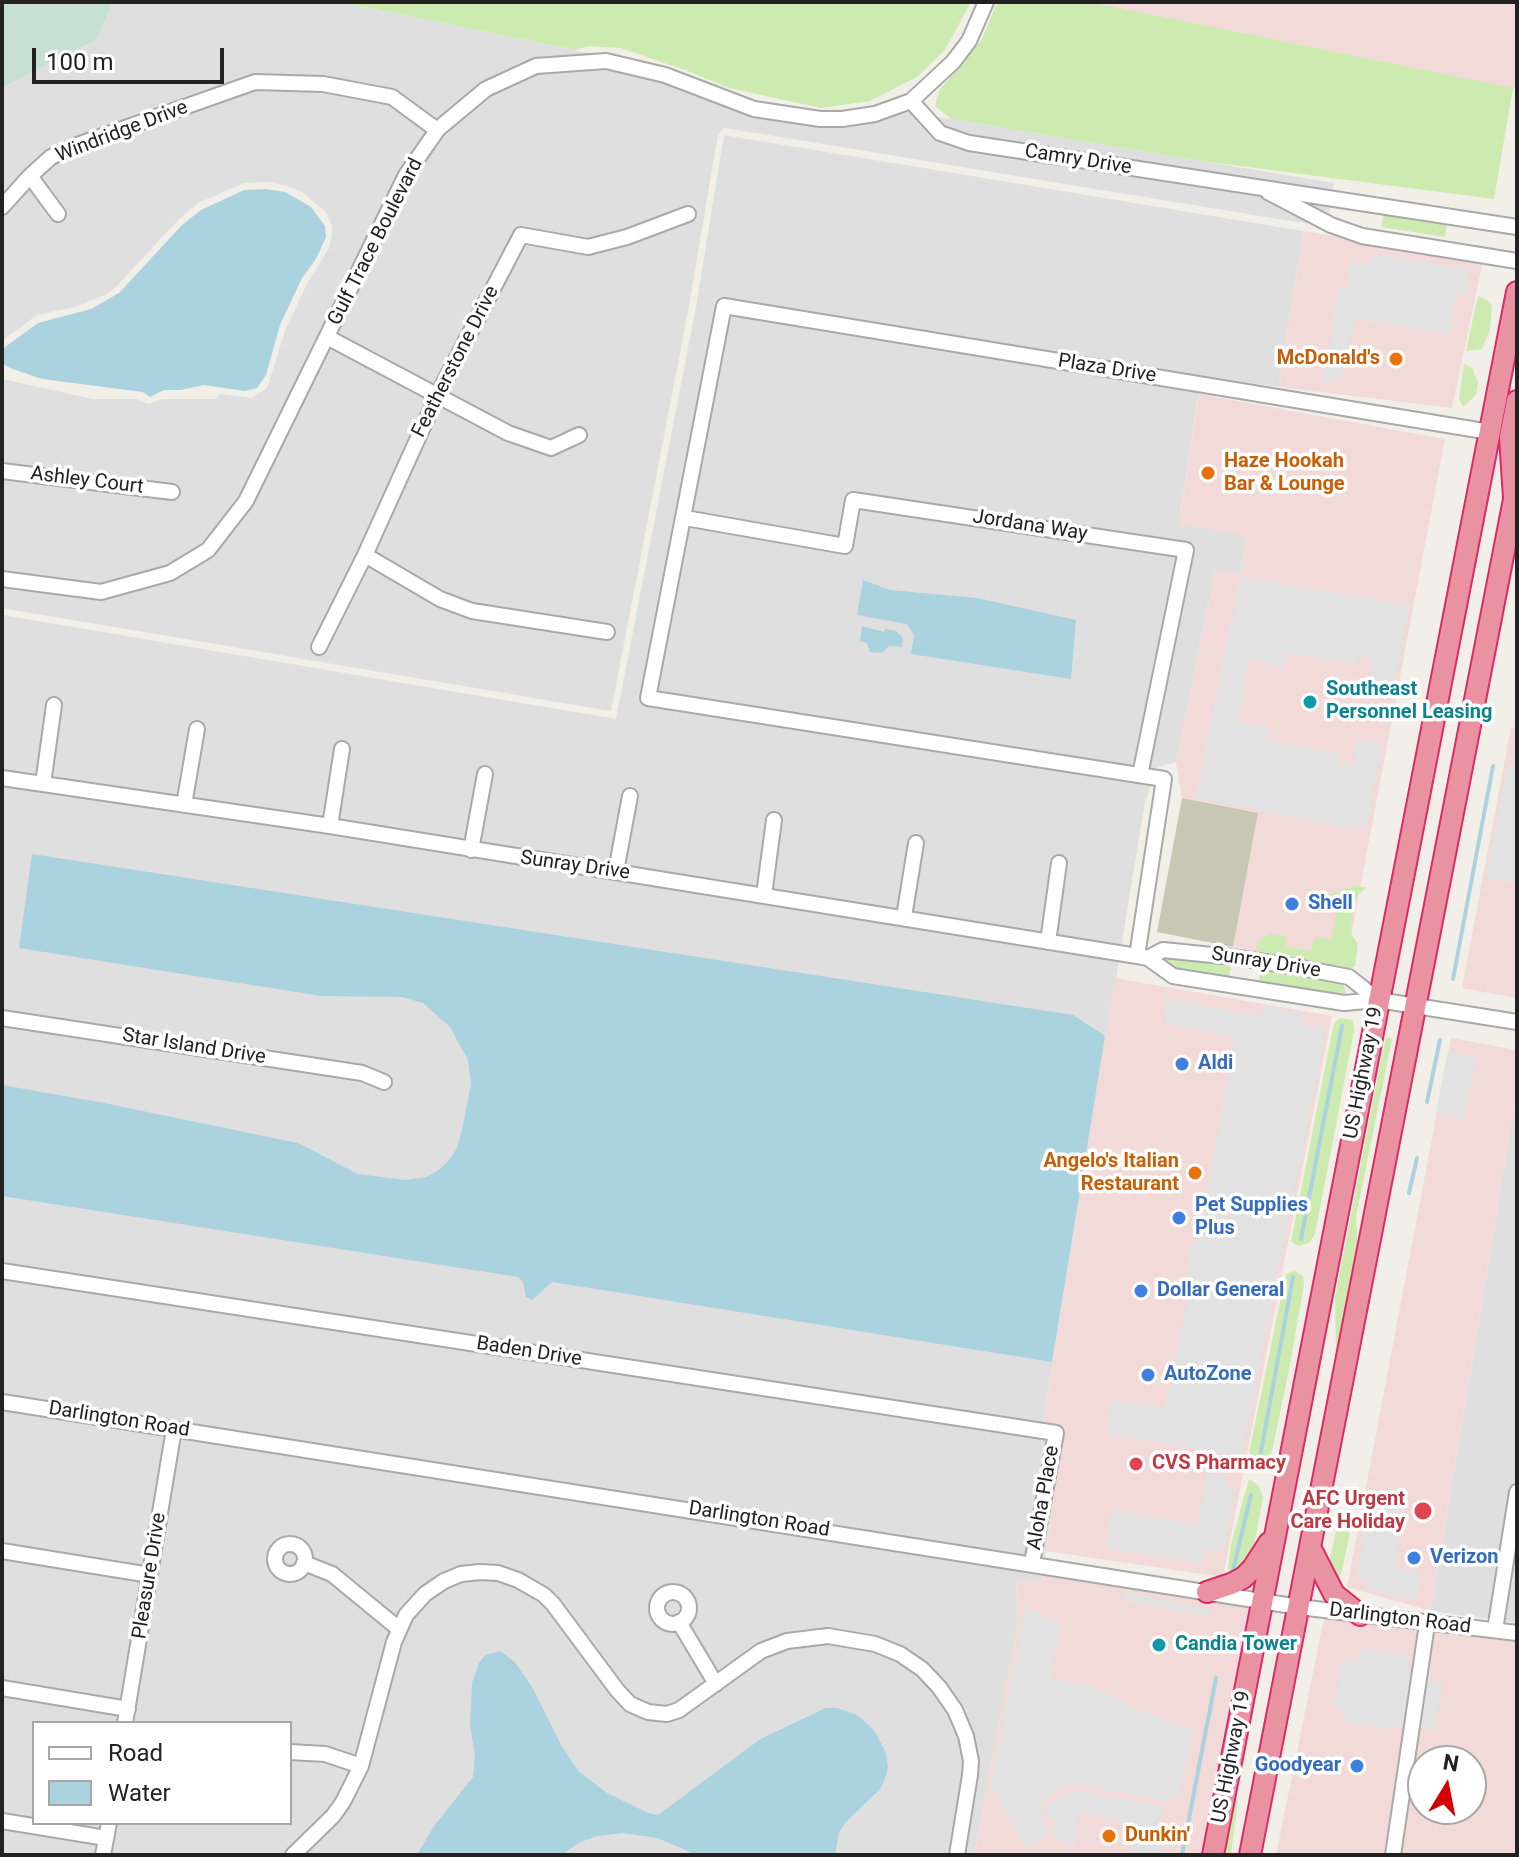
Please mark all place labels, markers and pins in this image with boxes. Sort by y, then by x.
place label: McDonald's [1277,347,1380,371]
marker: McDonald's [1387,350,1405,368]
place label: Haze Hookah Bar & Lounge [1224,450,1345,497]
marker: Haze Hookah Bar & Lounge [1199,464,1217,482]
place label: Southeast Personnel Leasing [1326,678,1492,725]
marker: Southeast Personnel Leasing [1301,693,1319,711]
place label: Shell [1308,892,1353,916]
marker: Shell [1283,895,1301,913]
place label: Aldi [1198,1052,1233,1076]
marker: Aldi [1173,1055,1191,1073]
place label: Angelo's Italian Restaurant [1043,1150,1179,1197]
marker: Angelo's Italian Restaurant [1186,1164,1204,1182]
place label: Pet Supplies Plus [1195,1194,1308,1241]
marker: Pet Supplies Plus [1170,1209,1188,1227]
place label: Dollar General [1157,1279,1284,1303]
marker: Dollar General [1132,1282,1150,1300]
place label: AutoZone [1164,1363,1252,1387]
marker: AutoZone [1139,1366,1157,1384]
place label: CVS Pharmacy [1152,1452,1286,1476]
marker: CVS Pharmacy [1127,1455,1145,1473]
place label: AFC Urgent Care Holiday [1290,1488,1405,1535]
marker: AFC Urgent Care Holiday [1412,1500,1434,1522]
place label: Verizon [1430,1546,1499,1570]
marker: Verizon [1405,1549,1423,1567]
place label: Candia Tower [1175,1633,1297,1657]
marker: Candia Tower [1150,1636,1168,1654]
place label: Goodyear [1255,1754,1341,1778]
marker: Goodyear [1348,1757,1366,1775]
place label: Dunkin' [1125,1824,1190,1848]
marker: Dunkin' [1100,1827,1118,1845]

